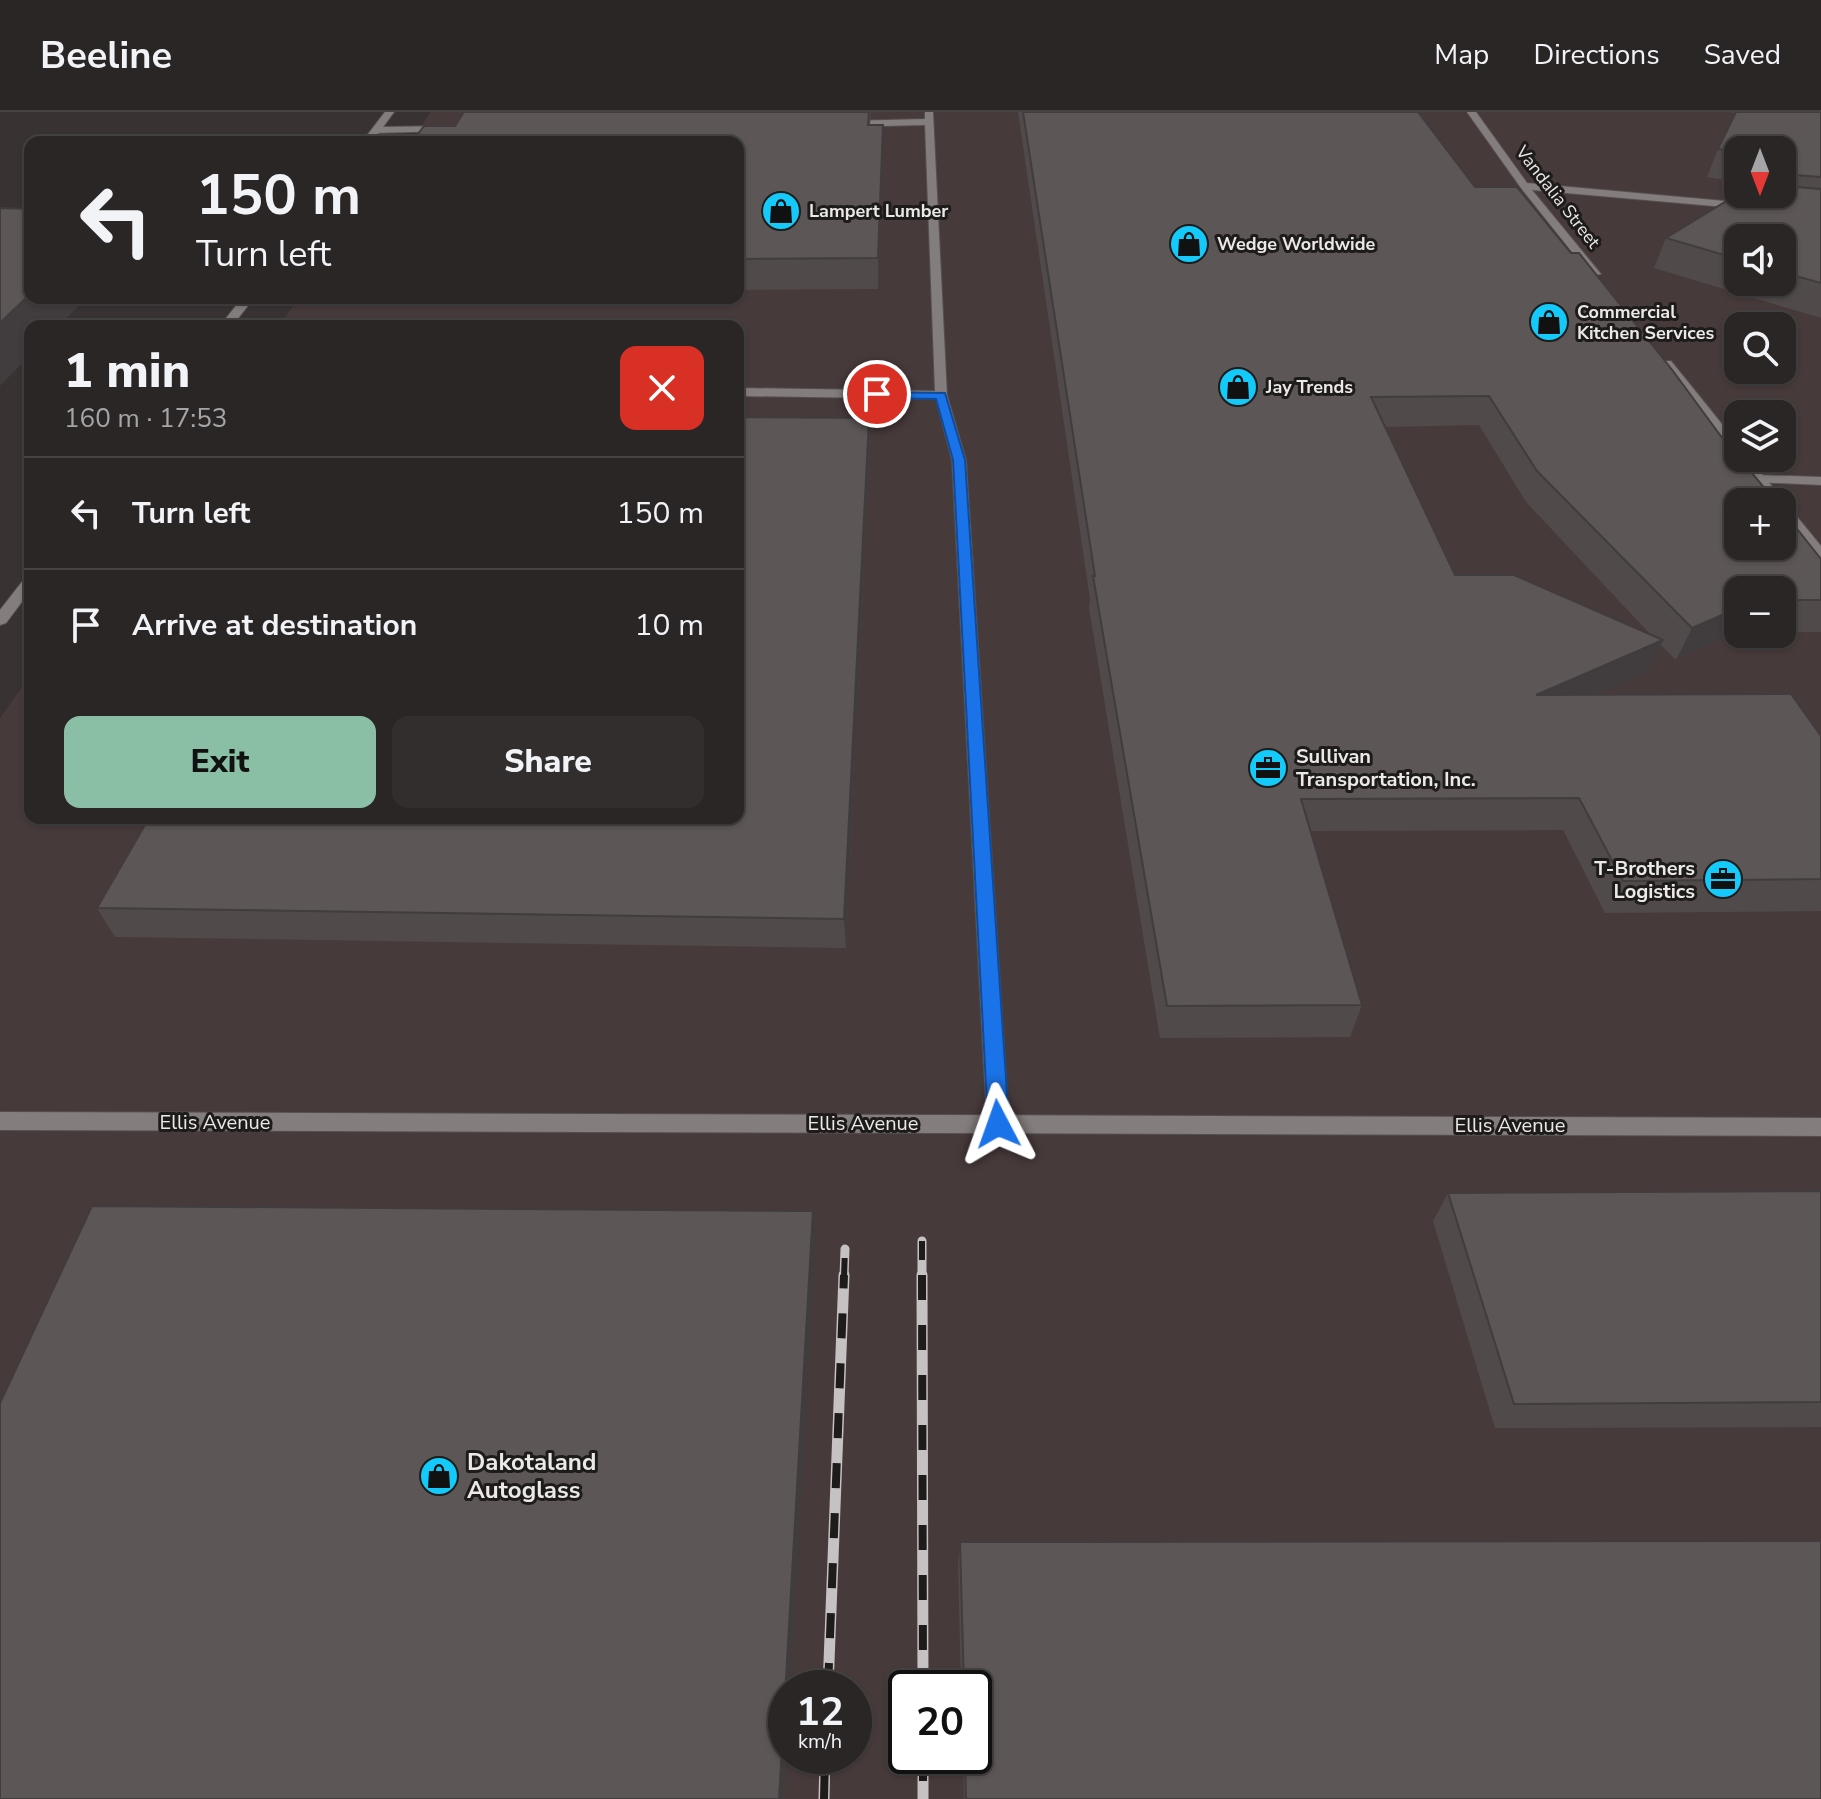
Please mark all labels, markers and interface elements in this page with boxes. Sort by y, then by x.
text: Beeline [40,30,172,81]
text: Map [1434,36,1489,74]
text: Directions [1533,36,1660,74]
text: Saved [1704,36,1781,74]
north arrow [1724,136,1796,208]
map controls [1724,136,1796,648]
street label: Vandalia Street [1510,140,1606,254]
text: 150 m [196,157,361,234]
icon: left [64,168,168,272]
shop icon: Lampert Lumber [760,190,802,232]
place label: Lampert Lumber [809,199,948,223]
shop icon: Wedge Worldwide [1168,223,1210,265]
button: sound [1724,224,1796,296]
text: Turn left [196,230,331,279]
place label: Wedge Worldwide [1217,232,1375,256]
place label: Commercial Kitchen Services [1577,300,1714,345]
shop icon: Commercial Kitchen Services [1528,301,1570,343]
button: search [1724,312,1796,384]
text: 1 min [64,338,190,404]
button: close [620,346,704,430]
pin [843,360,911,428]
shop icon: Jay Trends [1217,366,1259,408]
icon: arrive [855,372,899,416]
place label: Jay Trends [1265,375,1353,399]
button: layers [1724,400,1796,472]
text: 160 m · 17:53 [64,401,227,436]
button: + [1724,488,1796,560]
icon: left [64,491,108,535]
text: Turn left [132,493,250,534]
text: 150 m [617,493,704,534]
button: − [1724,576,1796,648]
icon: arrive [64,603,108,647]
text: Arrive at destination [132,605,417,646]
text: 10 m [635,605,704,646]
button: Exit [64,716,376,808]
button: Share [392,716,704,808]
place label: Sullivan Transportation, Inc. [1296,743,1476,793]
office icon: Sullivan Transportation, Inc. [1247,747,1289,789]
place label: T-Brothers Logistics [1594,855,1695,905]
office icon: T-Brothers Logistics [1702,858,1744,900]
position arrow [956,1082,1040,1166]
street label: Ellis Avenue [160,1109,270,1136]
street label: Ellis Avenue [808,1110,918,1137]
street label: Ellis Avenue [1455,1112,1565,1139]
place label: Dakotaland Autoglass [467,1446,596,1506]
shop icon: Dakotaland Autoglass [418,1455,460,1497]
speed limit sign: 20 [888,1670,992,1774]
text: 12 [796,1685,844,1739]
text: km/h [798,1728,842,1755]

